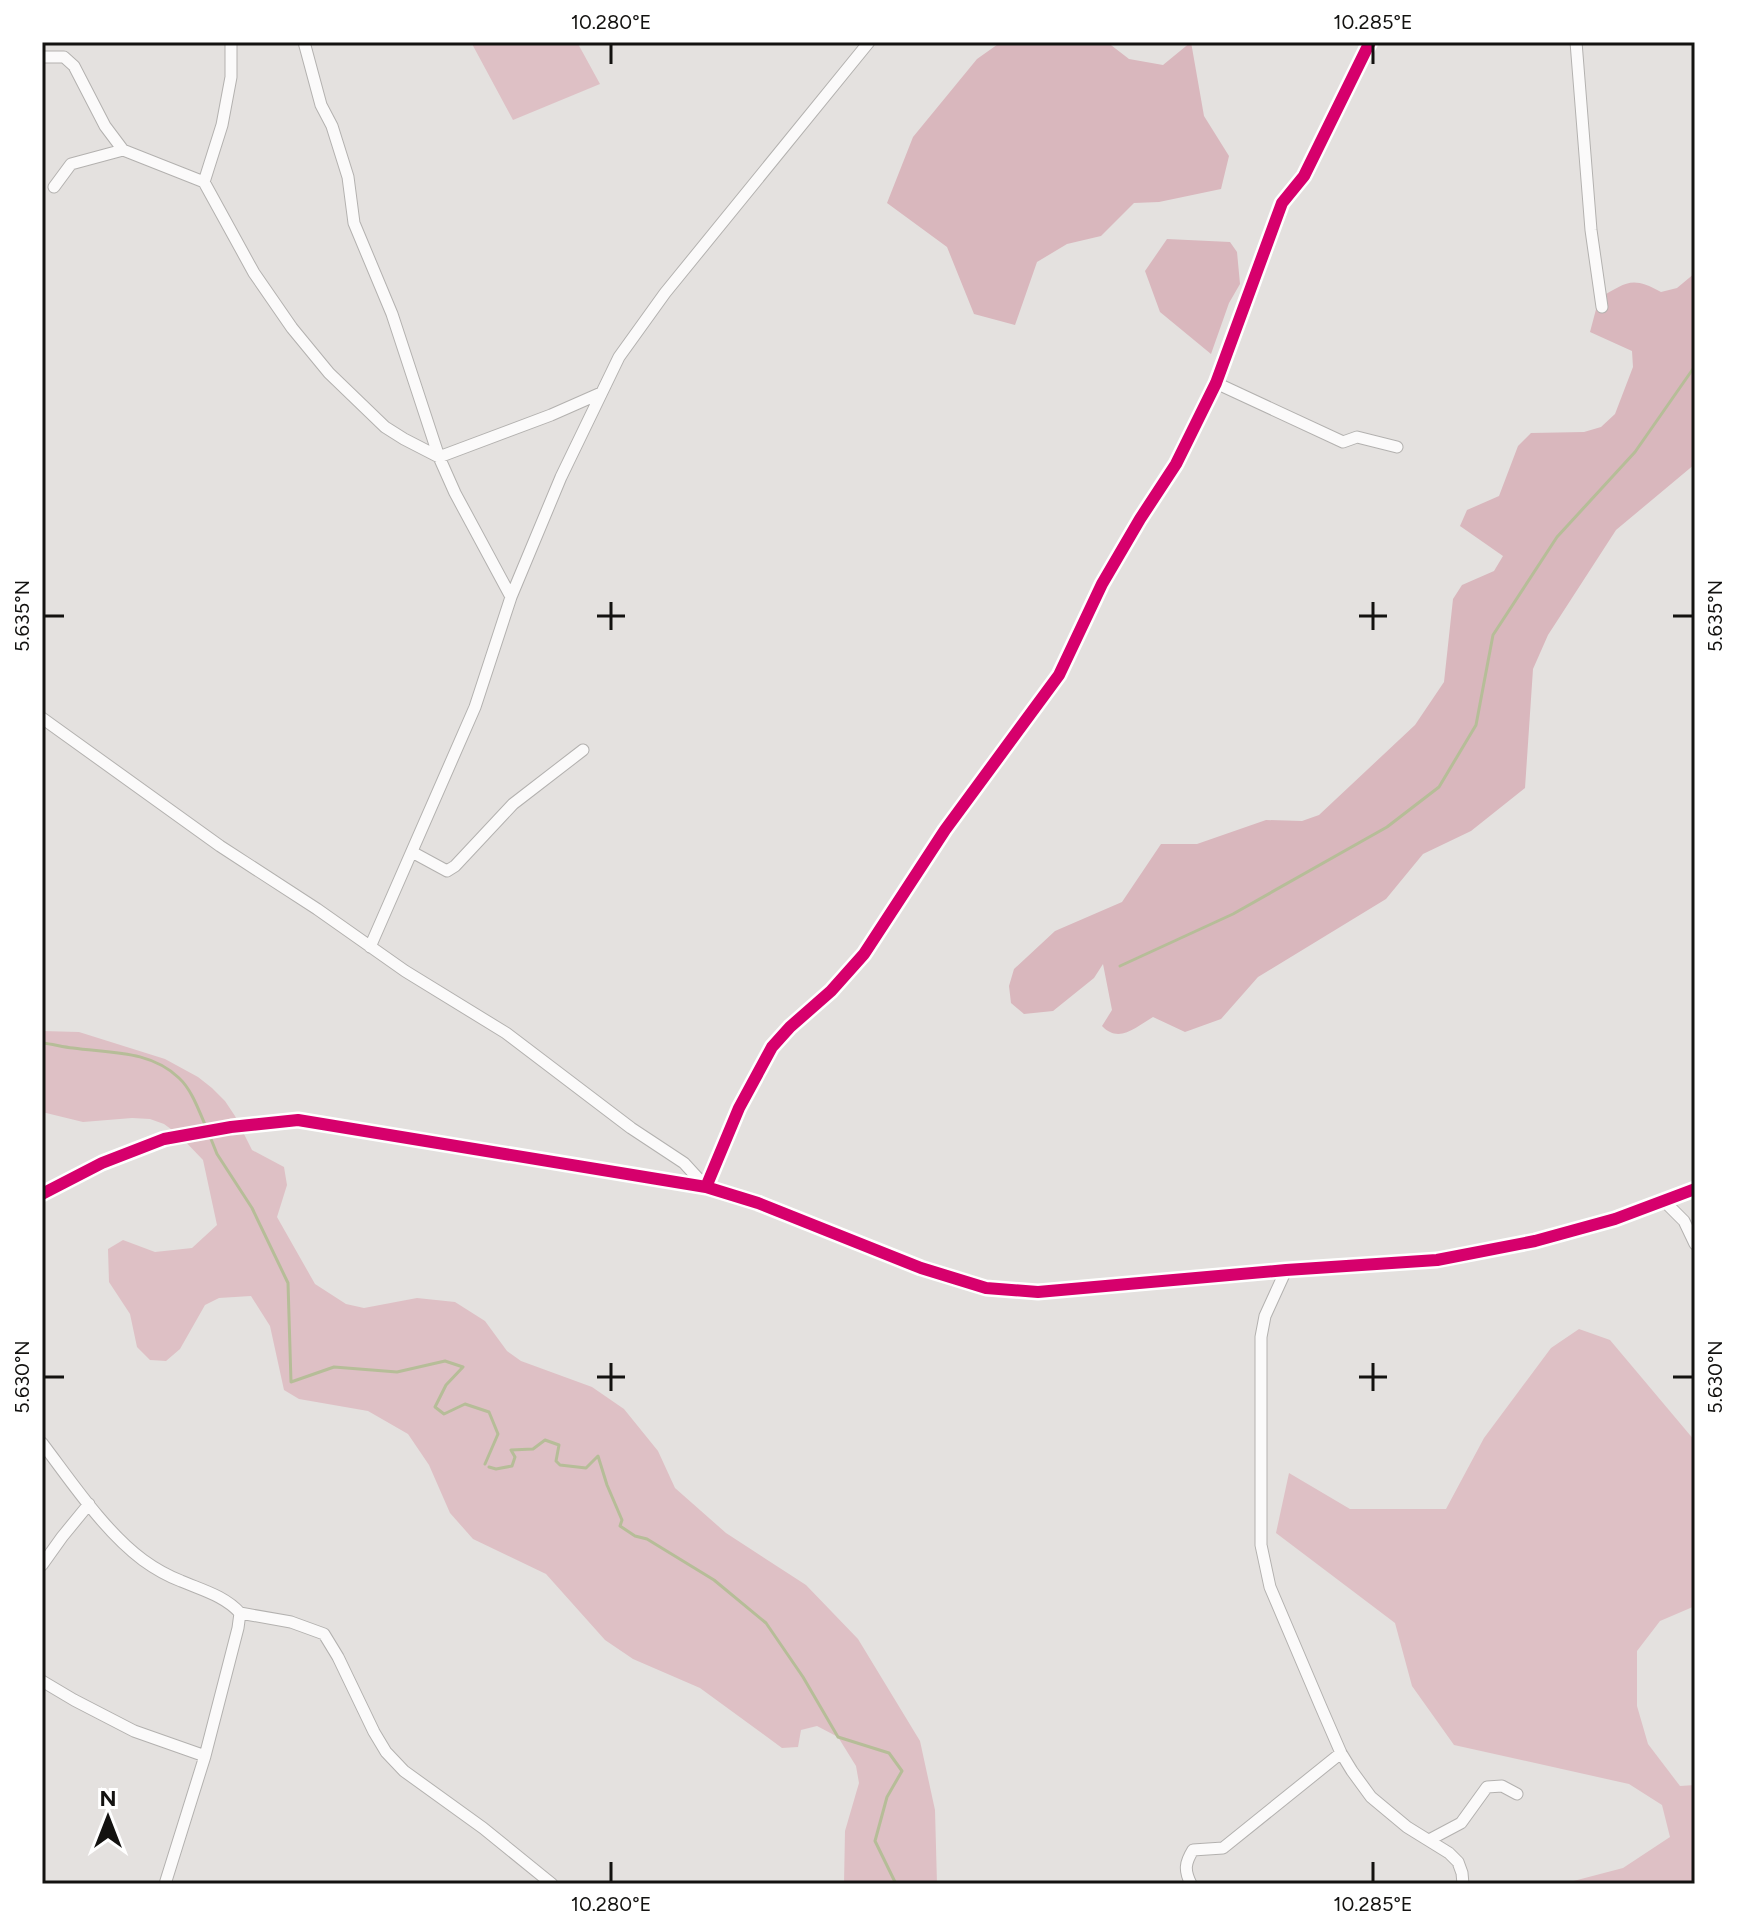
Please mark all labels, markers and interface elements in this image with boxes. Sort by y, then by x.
text: 10.280°E [571,10,651,34]
text: 10.285°E [1333,10,1413,34]
text: 5.635°N [10,580,34,652]
text: 5.635°N [1703,580,1727,652]
text: 5.630°N [10,1340,34,1414]
text: 5.630°N [1703,1340,1727,1414]
north arrow [68,1778,148,1858]
text: N [99,1785,117,1812]
text: 10.280°E [571,1892,651,1916]
text: 10.285°E [1333,1892,1413,1916]

